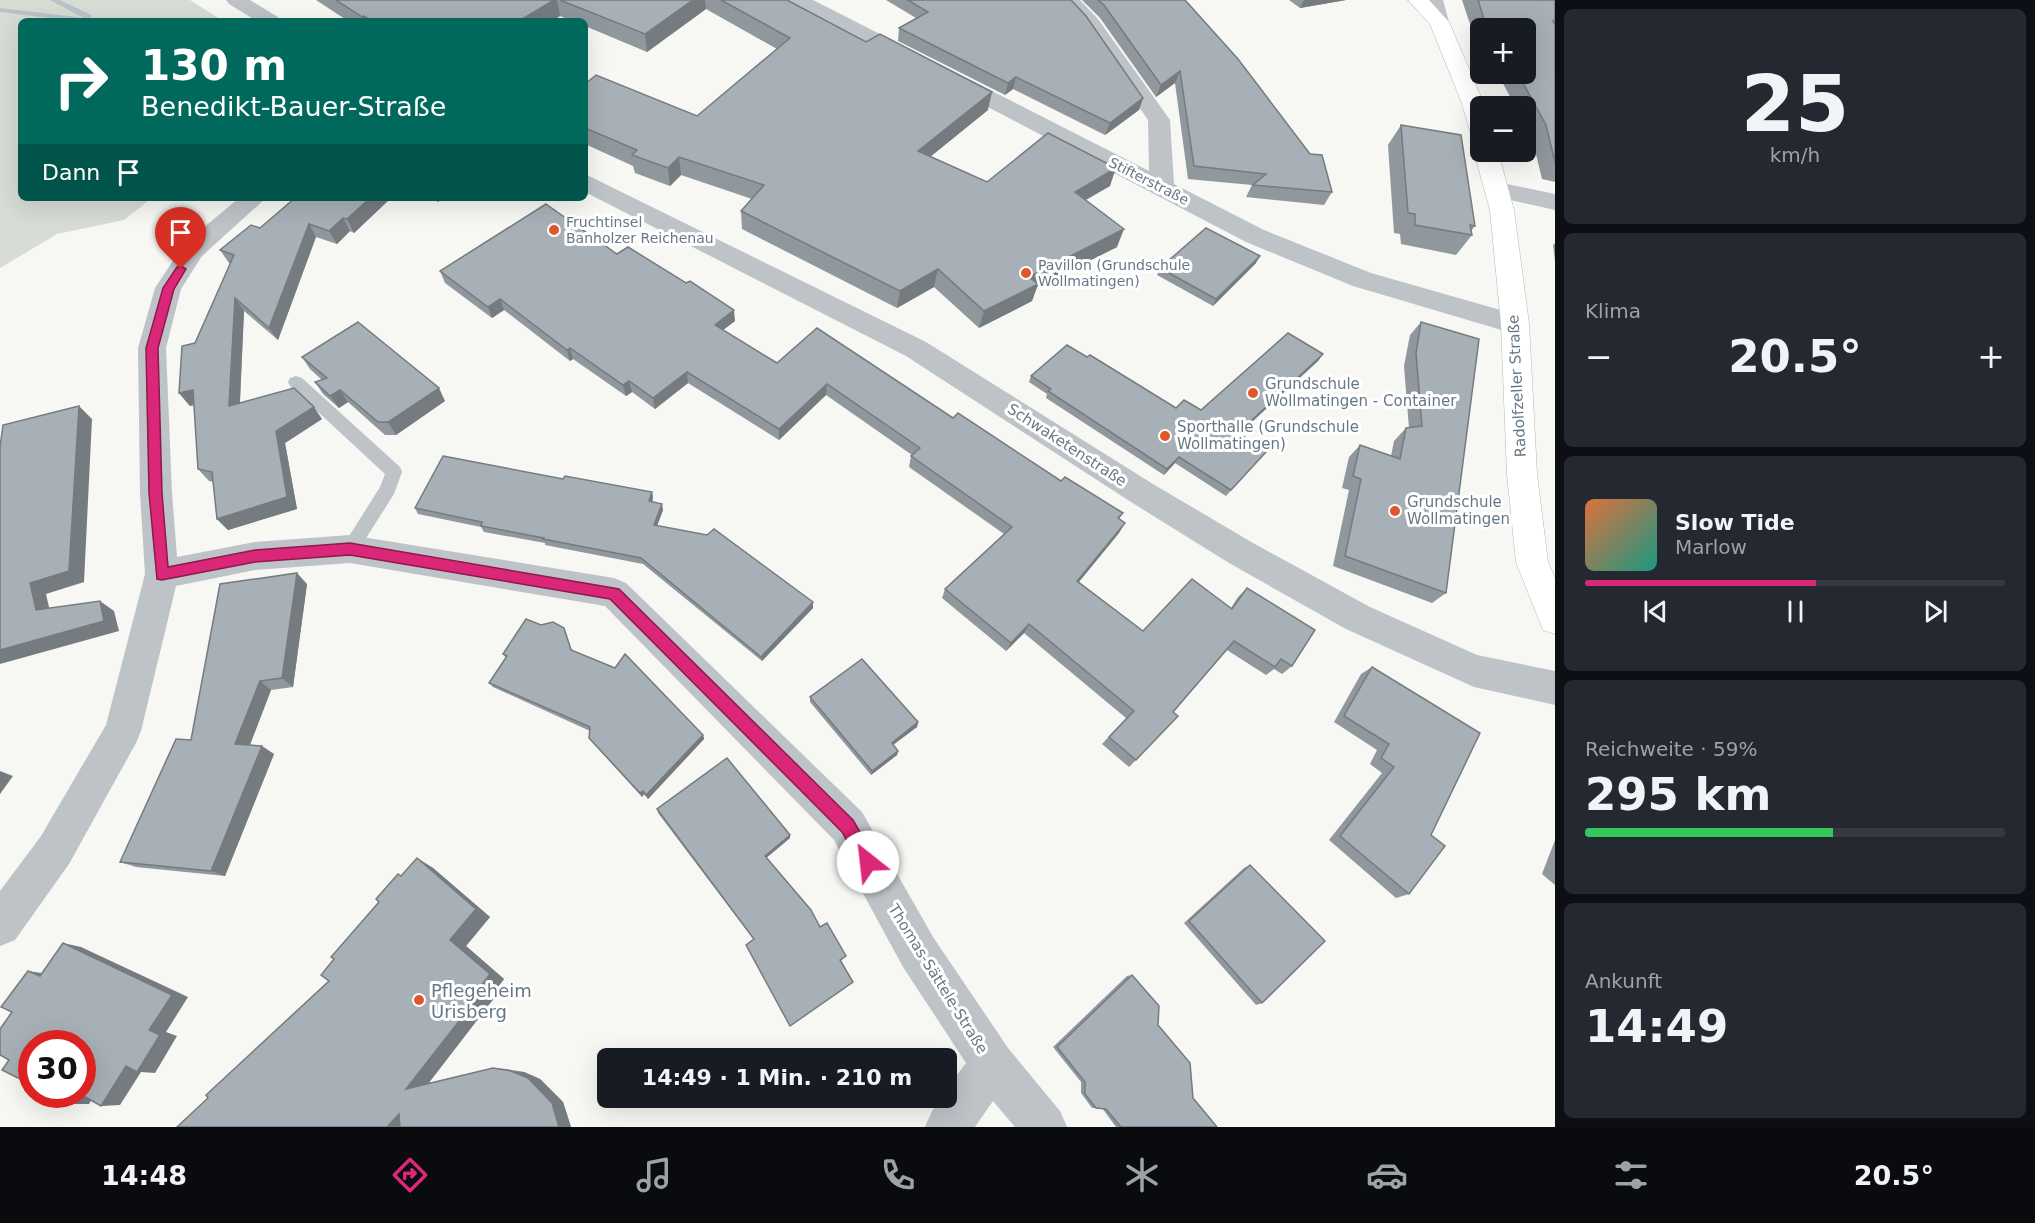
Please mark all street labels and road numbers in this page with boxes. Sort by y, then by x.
street label: Stifterstraße [1106,154,1192,208]
street label: Radolfzeller Straße [1504,314,1530,458]
street label: Schwaketenstraße [1004,400,1130,490]
street label: Thomas-Sättele-Straße [884,900,991,1057]

